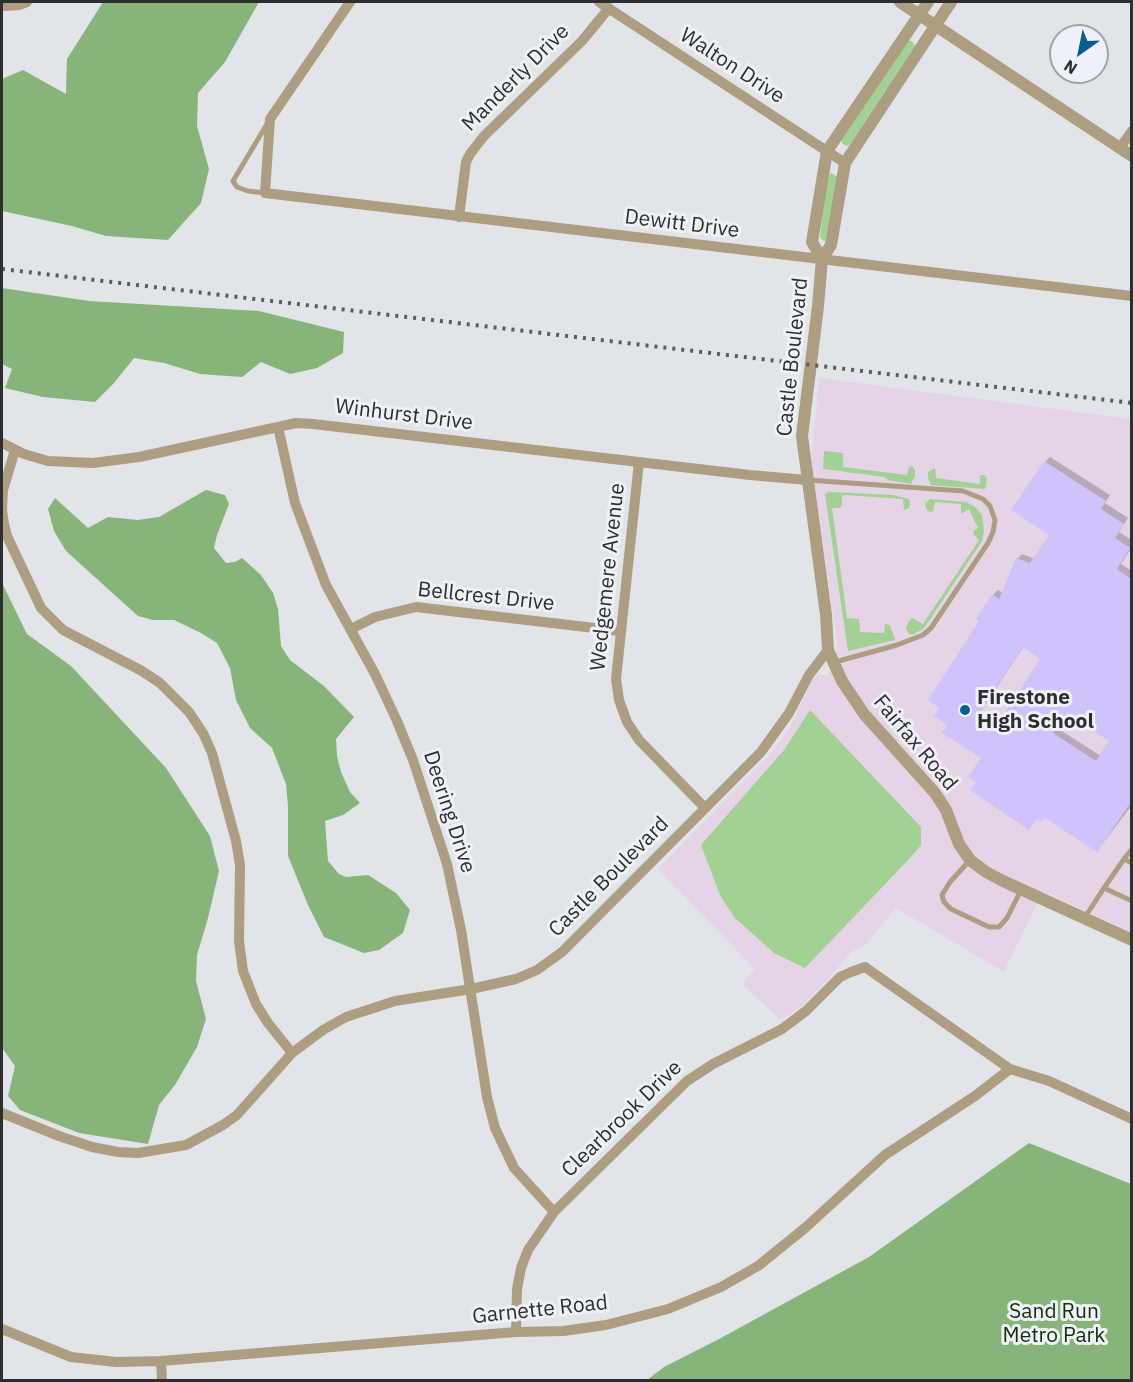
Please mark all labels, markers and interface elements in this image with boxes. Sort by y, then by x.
street label: Manderly Drive [457,19,575,137]
street label: Walton Drive [675,23,789,109]
north arrow [1049,24,1109,84]
text: N [1060,56,1081,79]
street label: Dewitt Drive [623,204,741,244]
street label: Castle Boulevard [772,276,814,438]
street label: Winhurst Drive [334,394,474,436]
street label: Wedgemere Avenue [586,482,630,672]
street label: Bellcrest Drive [416,577,556,617]
place label: Firestone High School [977,685,1094,735]
street label: Fairfax Road [868,690,962,796]
marker: Firestone High School [958,703,972,717]
street label: Deering Drive [417,748,481,876]
street label: Castle Boulevard [544,812,674,942]
street label: Clearbrook Drive [557,1055,687,1183]
street label: Garnette Road [471,1290,609,1330]
park label: Sand Run Metro Park [1003,1299,1105,1349]

